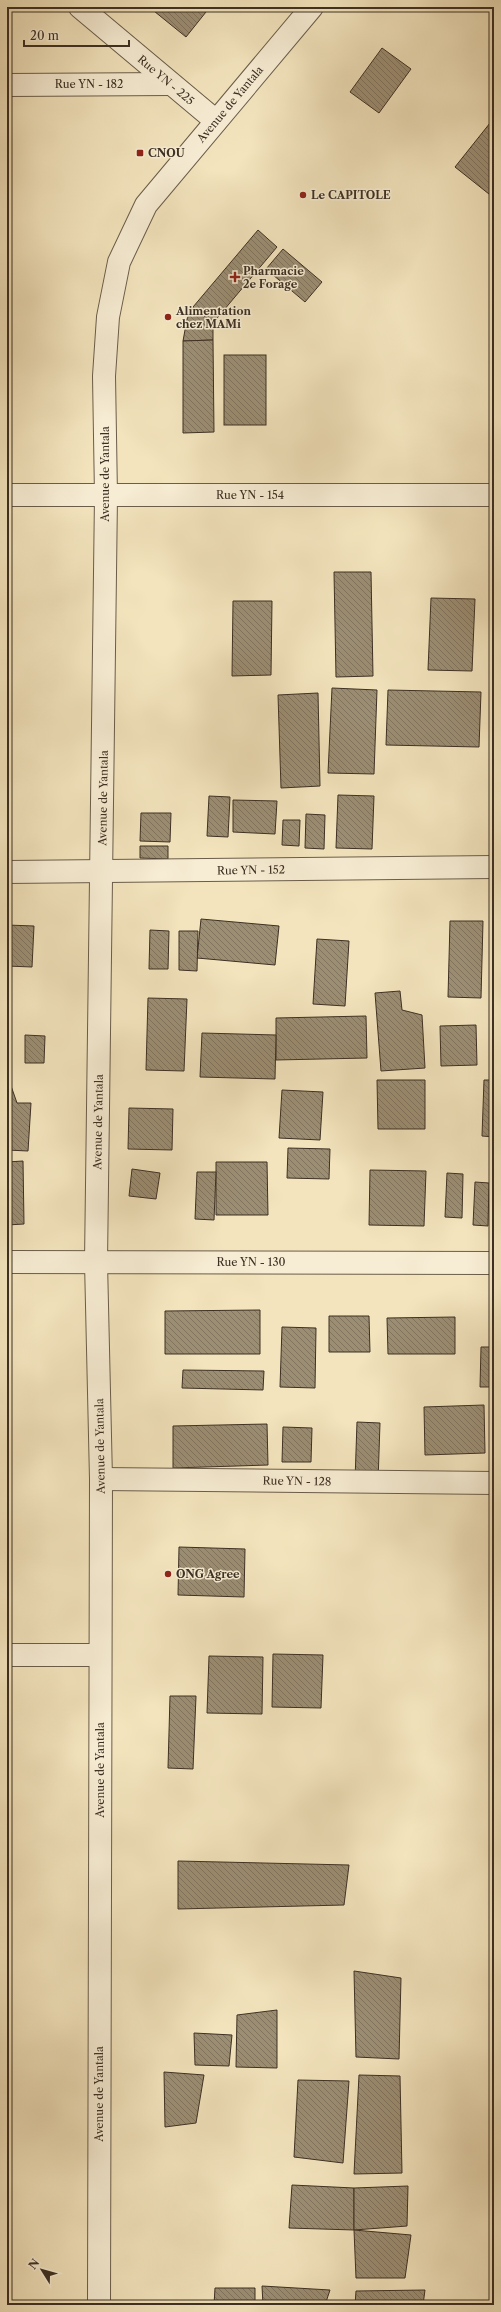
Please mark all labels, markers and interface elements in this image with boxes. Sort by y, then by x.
scale bar [24,22,129,48]
text: 20 m [30,28,59,43]
street label: Rue YN - 225 [135,52,197,108]
street label: Avenue de Yantala [193,63,266,146]
street label: Rue YN - 182 [55,77,123,91]
place label: CNOU [148,146,185,160]
marker: CNOU [135,148,145,158]
place label: Le CAPITOLE [311,188,391,202]
marker: Le CAPITOLE [298,190,308,200]
place label: Pharmacie 2e Forage [243,264,304,291]
marker: Pharmacie 2e Forage [230,272,240,282]
place label: Alimentation chez MAMi [175,304,251,331]
marker: Alimentation chez MAMi [163,312,173,322]
street label: Avenue de Yantala [98,426,112,523]
street label: Rue YN - 154 [216,488,284,502]
street label: Avenue de Yantala [95,750,111,847]
street label: Rue YN - 152 [217,862,285,878]
street label: Avenue de Yantala [90,1074,106,1171]
street label: Rue YN - 130 [217,1255,285,1269]
street label: Avenue de Yantala [92,1398,108,1495]
street label: Rue YN - 128 [263,1473,331,1489]
place label: ONG Agree [176,1567,240,1581]
marker: ONG Agree [163,1569,173,1579]
street label: Avenue de Yantala [93,1722,107,1819]
street label: Avenue de Yantala [92,2046,106,2143]
north arrow [22,2250,62,2290]
text: N [26,2256,43,2272]

